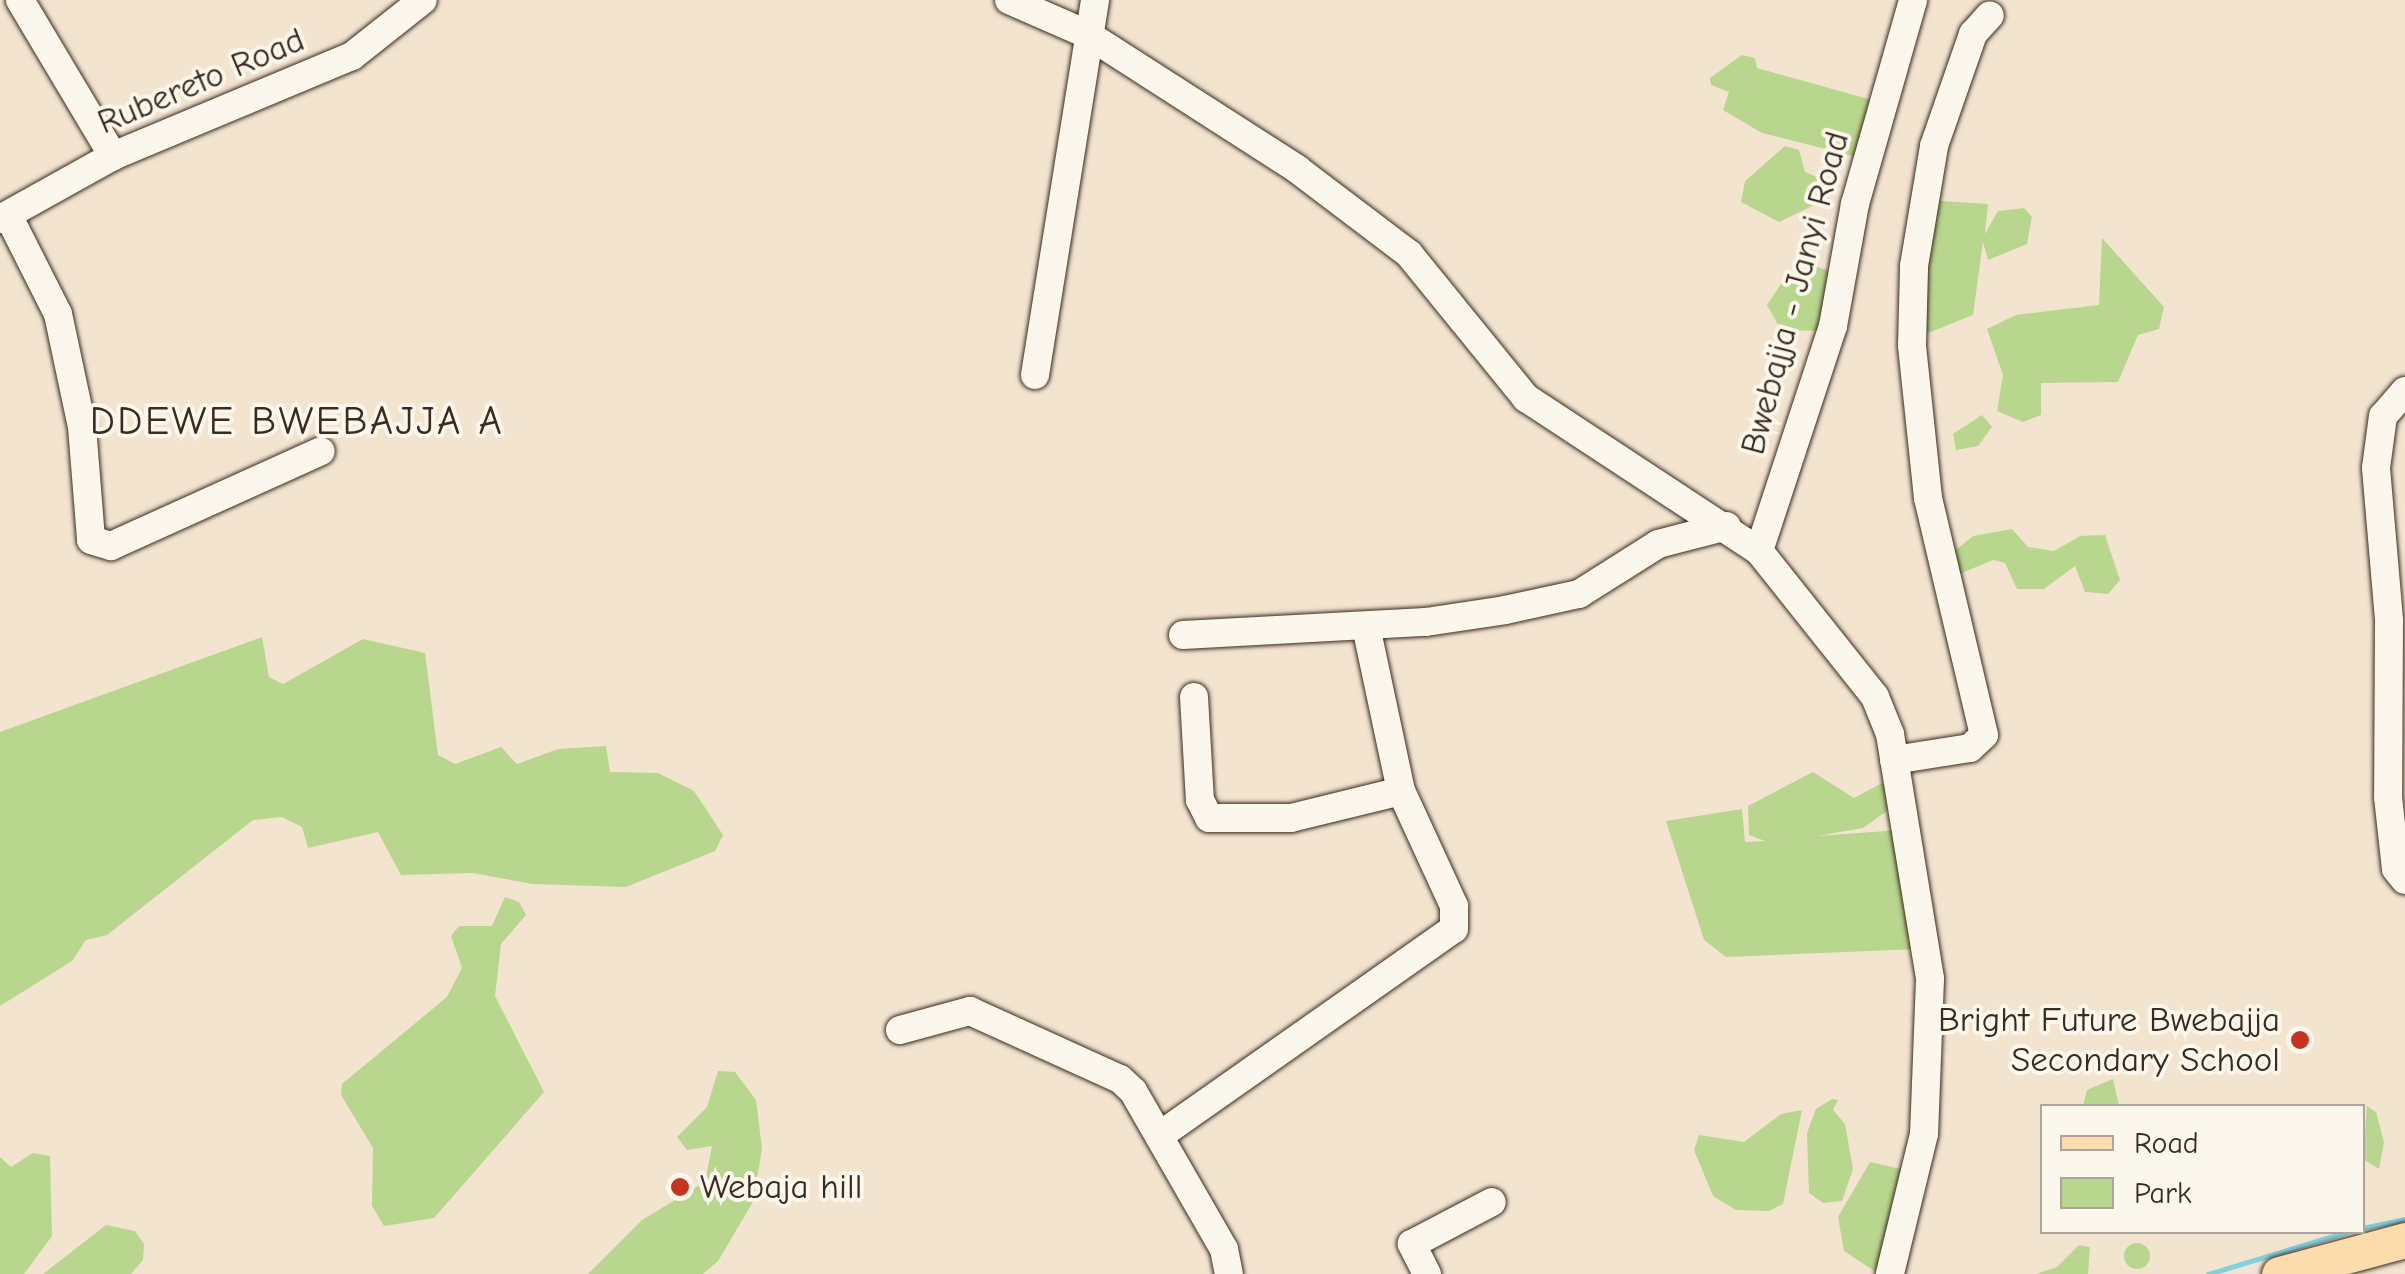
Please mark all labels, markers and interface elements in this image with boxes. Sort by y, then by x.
street label: Rubereto Road [91,19,311,143]
street label: Bwebajja - Janyi Road [1732,127,1858,459]
district label: DDEWE BWEBAJJA A [90,397,504,445]
place label: Bright Future Bwebajja Secondary School [1938,999,2280,1081]
marker: Bright Future Bwebajja Secondary School [2289,1029,2311,1051]
legend [2040,1104,2365,1234]
text: Road [2134,1126,2199,1161]
place label: Webaja hill [700,1166,862,1208]
marker: Webaja hill [669,1176,691,1198]
text: Park [2134,1176,2191,1211]

